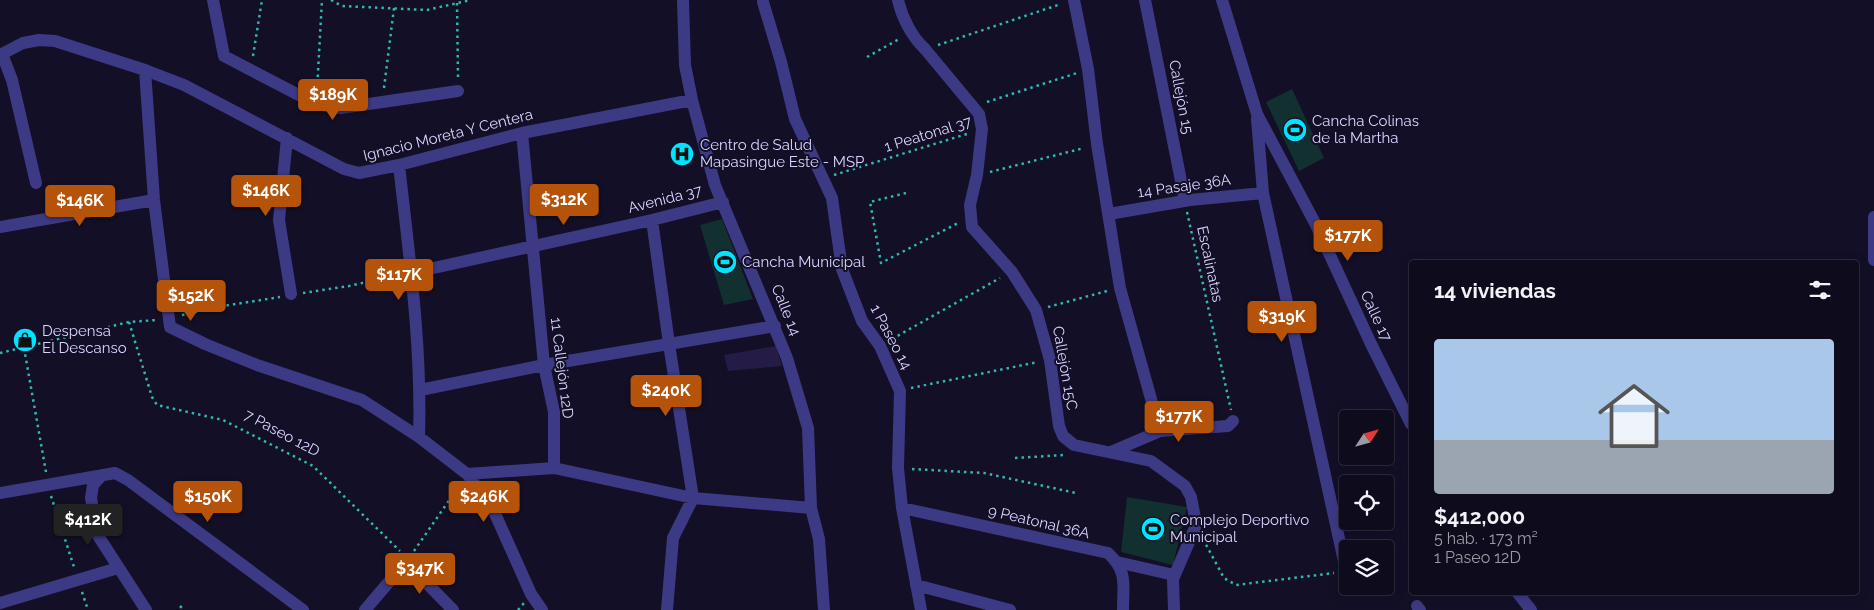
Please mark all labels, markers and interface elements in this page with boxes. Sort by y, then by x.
street label: Callejón 15 [1165,59,1197,135]
pin: $189K [298,78,368,121]
text: $189K [309,85,357,104]
street label: Ignacio Moreta Y Centera [361,105,535,165]
street label: 1 Peatonal 37 [882,112,974,156]
place label: Cancha Colinas de la Martha [1312,112,1419,147]
sports icon: Cancha Colinas de la Martha [1282,117,1308,143]
place label: Centro de Salud Mapasingue Este - MSP [700,136,864,171]
hospital icon: Centro de Salud Mapasingue Este - MSP [669,141,695,167]
street label: 14 Pasaje 36A [1136,171,1232,201]
pin: $146K [231,174,301,217]
text: $146K [242,181,290,200]
street label: Avenida 37 [626,181,704,217]
pin: $146K [45,184,115,227]
pin: $312K [529,184,599,226]
text: $312K [541,190,587,209]
text: $146K [56,191,104,210]
pin: $177K [1313,220,1383,262]
street label: Escalinatas [1193,224,1227,304]
text: $177K [1325,226,1371,245]
sports icon: Cancha Municipal [712,249,738,275]
place label: Cancha Municipal [742,253,866,271]
pin: $117K [364,258,434,301]
text: $117K [376,265,422,284]
icon: filters [1806,276,1834,304]
text: 14 viviendas [1434,278,1556,303]
pin: $152K [156,280,226,322]
street label: Calle 14 [768,282,804,338]
text: $152K [168,286,214,305]
street label: Calle 17 [1357,288,1395,344]
pin: $319K [1247,300,1317,343]
street label: 1 Paseo 14 [866,301,916,373]
text: $319K [1258,307,1306,326]
street label: 11 Callejón 12D [547,316,577,420]
place label: Despensa El Descanso [42,322,127,357]
street label: Callejón 15C [1049,324,1081,412]
shop icon: Despensa El Descanso [12,327,38,353]
icon: home [1589,371,1679,461]
pin: $240K [631,374,701,417]
text: $240K [642,381,690,400]
pin: $177K [1144,400,1214,443]
street label: 7 Paseo 12D [241,406,323,461]
text: $177K [1156,407,1202,426]
north arrow [1339,410,1394,465]
map controls [1339,410,1394,595]
button: locate [1339,475,1394,530]
pin: $150K [173,480,243,523]
pin: $246K [449,480,519,523]
text: $150K [184,487,232,506]
text: $246K [460,487,508,506]
street label: 9 Peatonal 36A [986,502,1092,542]
pin: $412K [53,504,123,546]
text: $412,000 [1434,504,1525,529]
text: $412K [65,510,111,529]
place label: Complejo Deportivo Municipal [1170,511,1309,546]
sports icon: Complejo Deportivo Municipal [1140,516,1166,542]
text: 5 hab. · 173 m² [1434,529,1538,548]
button: layers [1339,540,1394,595]
text: 1 Paseo 12D [1434,548,1521,567]
pin: $347K [385,552,455,595]
text: $347K [396,559,444,578]

